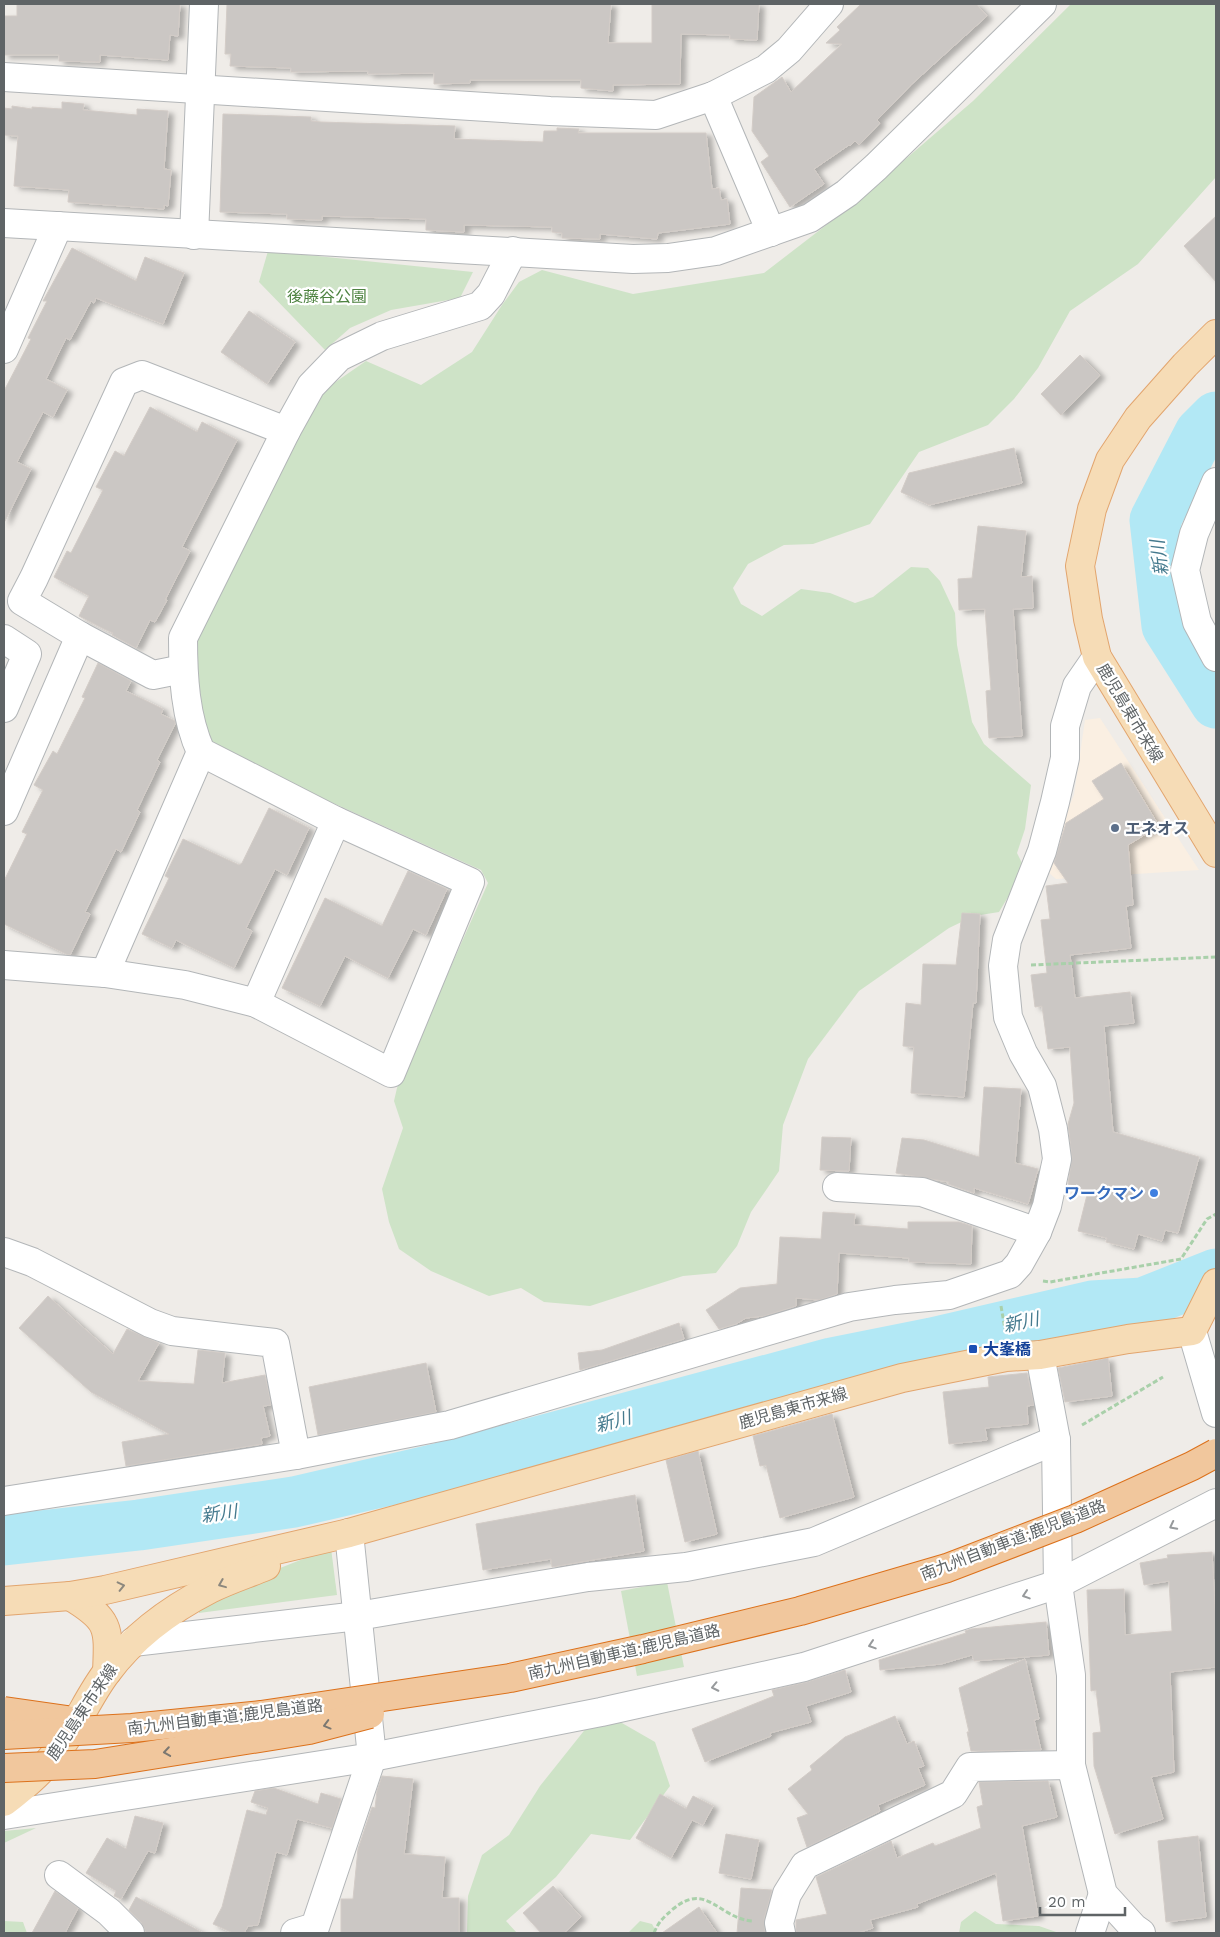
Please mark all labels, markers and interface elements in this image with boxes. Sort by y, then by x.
park label: 後藤谷公園 [287,287,367,306]
water label: 新川 [1146,537,1172,577]
street label: 鹿児島東市来線 [1093,660,1167,766]
place label: エネオス [1125,819,1189,838]
marker: エネオス [1109,822,1121,834]
place label: ワークマン [1064,1184,1144,1203]
marker: ワークマン [1148,1187,1160,1199]
water label: 新川 [1001,1308,1043,1336]
place label: 大峯橋 [983,1340,1031,1359]
marker: 大峯橋 [967,1343,979,1355]
street label: 鹿児島東市来線 [737,1383,849,1433]
water label: 新川 [593,1406,635,1436]
street label: 南九州自動車道;鹿児島道路 [918,1496,1108,1584]
water label: 新川 [200,1500,240,1526]
one-way arrow [1169,1520,1178,1530]
one-way arrow [218,1578,227,1588]
one-way arrow [117,1581,126,1592]
one-way arrow [1022,1589,1031,1599]
street label: 南九州自動車道;鹿児島道路 [526,1621,722,1683]
one-way arrow [868,1639,876,1649]
street label: 鹿児島東市来線 [43,1660,121,1764]
one-way arrow [710,1681,719,1692]
street label: 南九州自動車道;鹿児島道路 [126,1696,324,1738]
one-way arrow [323,1719,332,1730]
one-way arrow [163,1747,171,1757]
scale bar [1040,1884,1125,1916]
text: 20 m [1048,1893,1086,1911]

